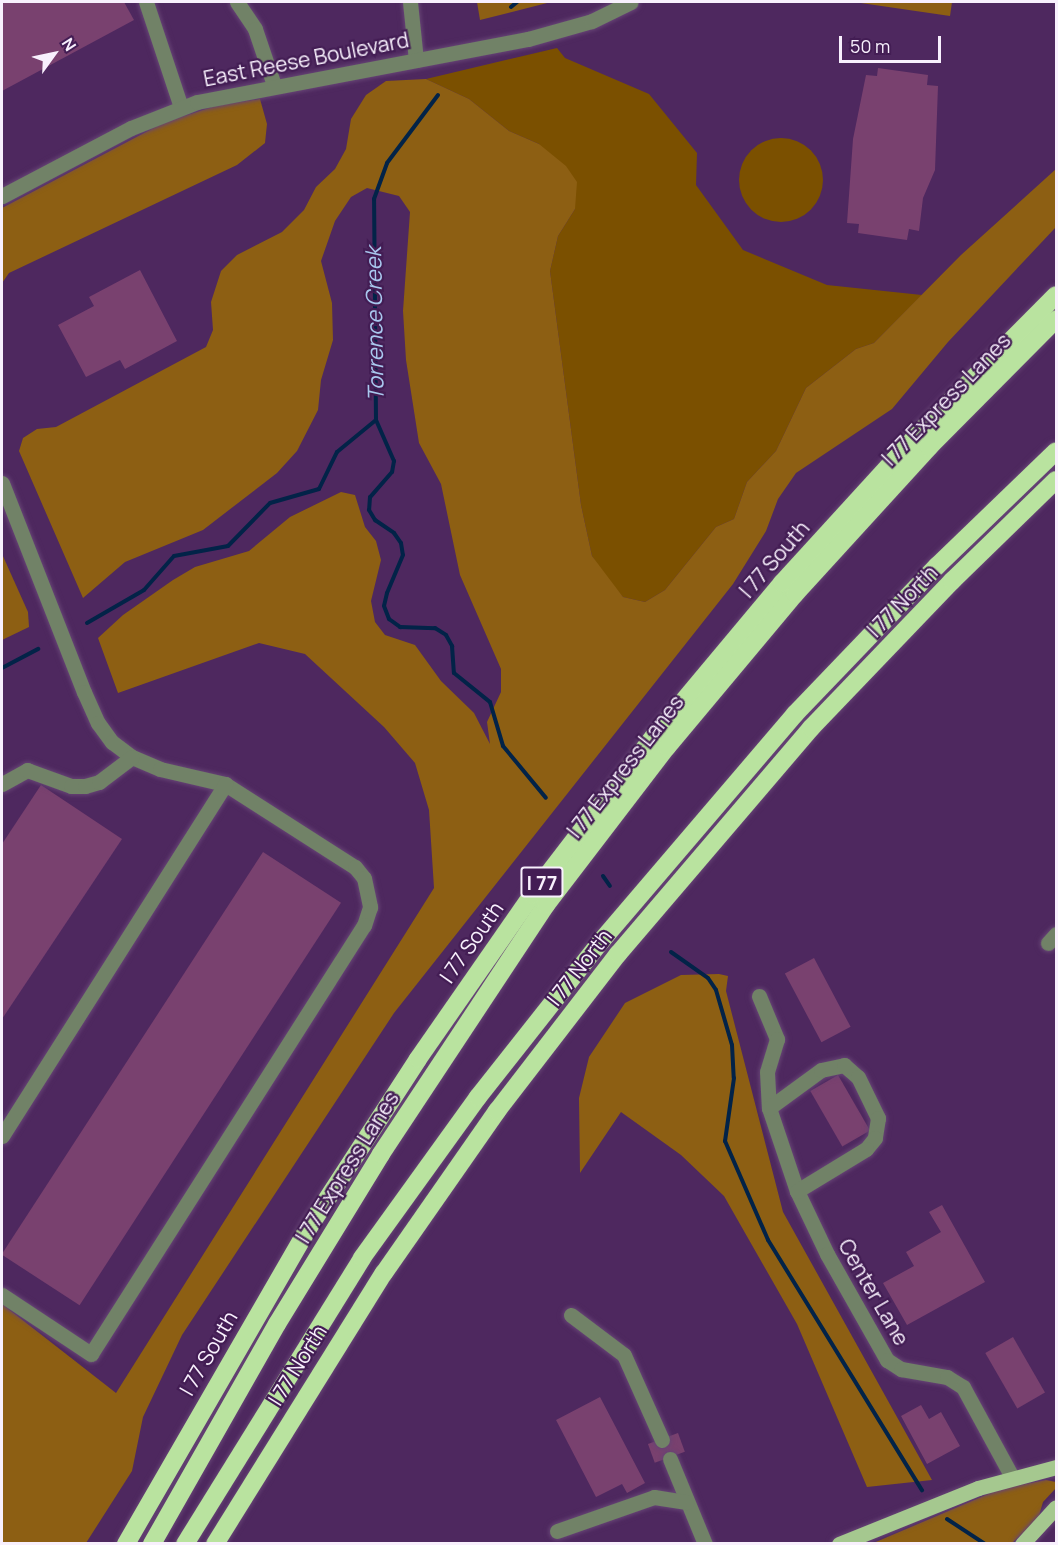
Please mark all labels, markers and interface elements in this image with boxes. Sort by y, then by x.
north arrow [24,24,84,84]
scale bar [842,24,944,62]
street label: East Reese Boulevard [201,27,411,91]
text: N [57,33,81,55]
text: 50 m [850,34,890,58]
water label: Torrence Creek [360,246,390,402]
street label: I 77 Express Lanes [876,328,1016,470]
street label: I 77 South [734,515,814,603]
street label: I 77 North [862,560,942,642]
street label: I 77 Express Lanes [561,690,689,842]
road number: I 77 [520,865,564,899]
street label: I 77 South [434,896,508,988]
street label: I 77 North [541,924,617,1010]
street label: I 77 Express Lanes [290,1086,404,1248]
street label: Center Lane [833,1234,915,1350]
street label: I 77 South [174,1306,242,1400]
street label: I 77 North [262,1320,332,1410]

